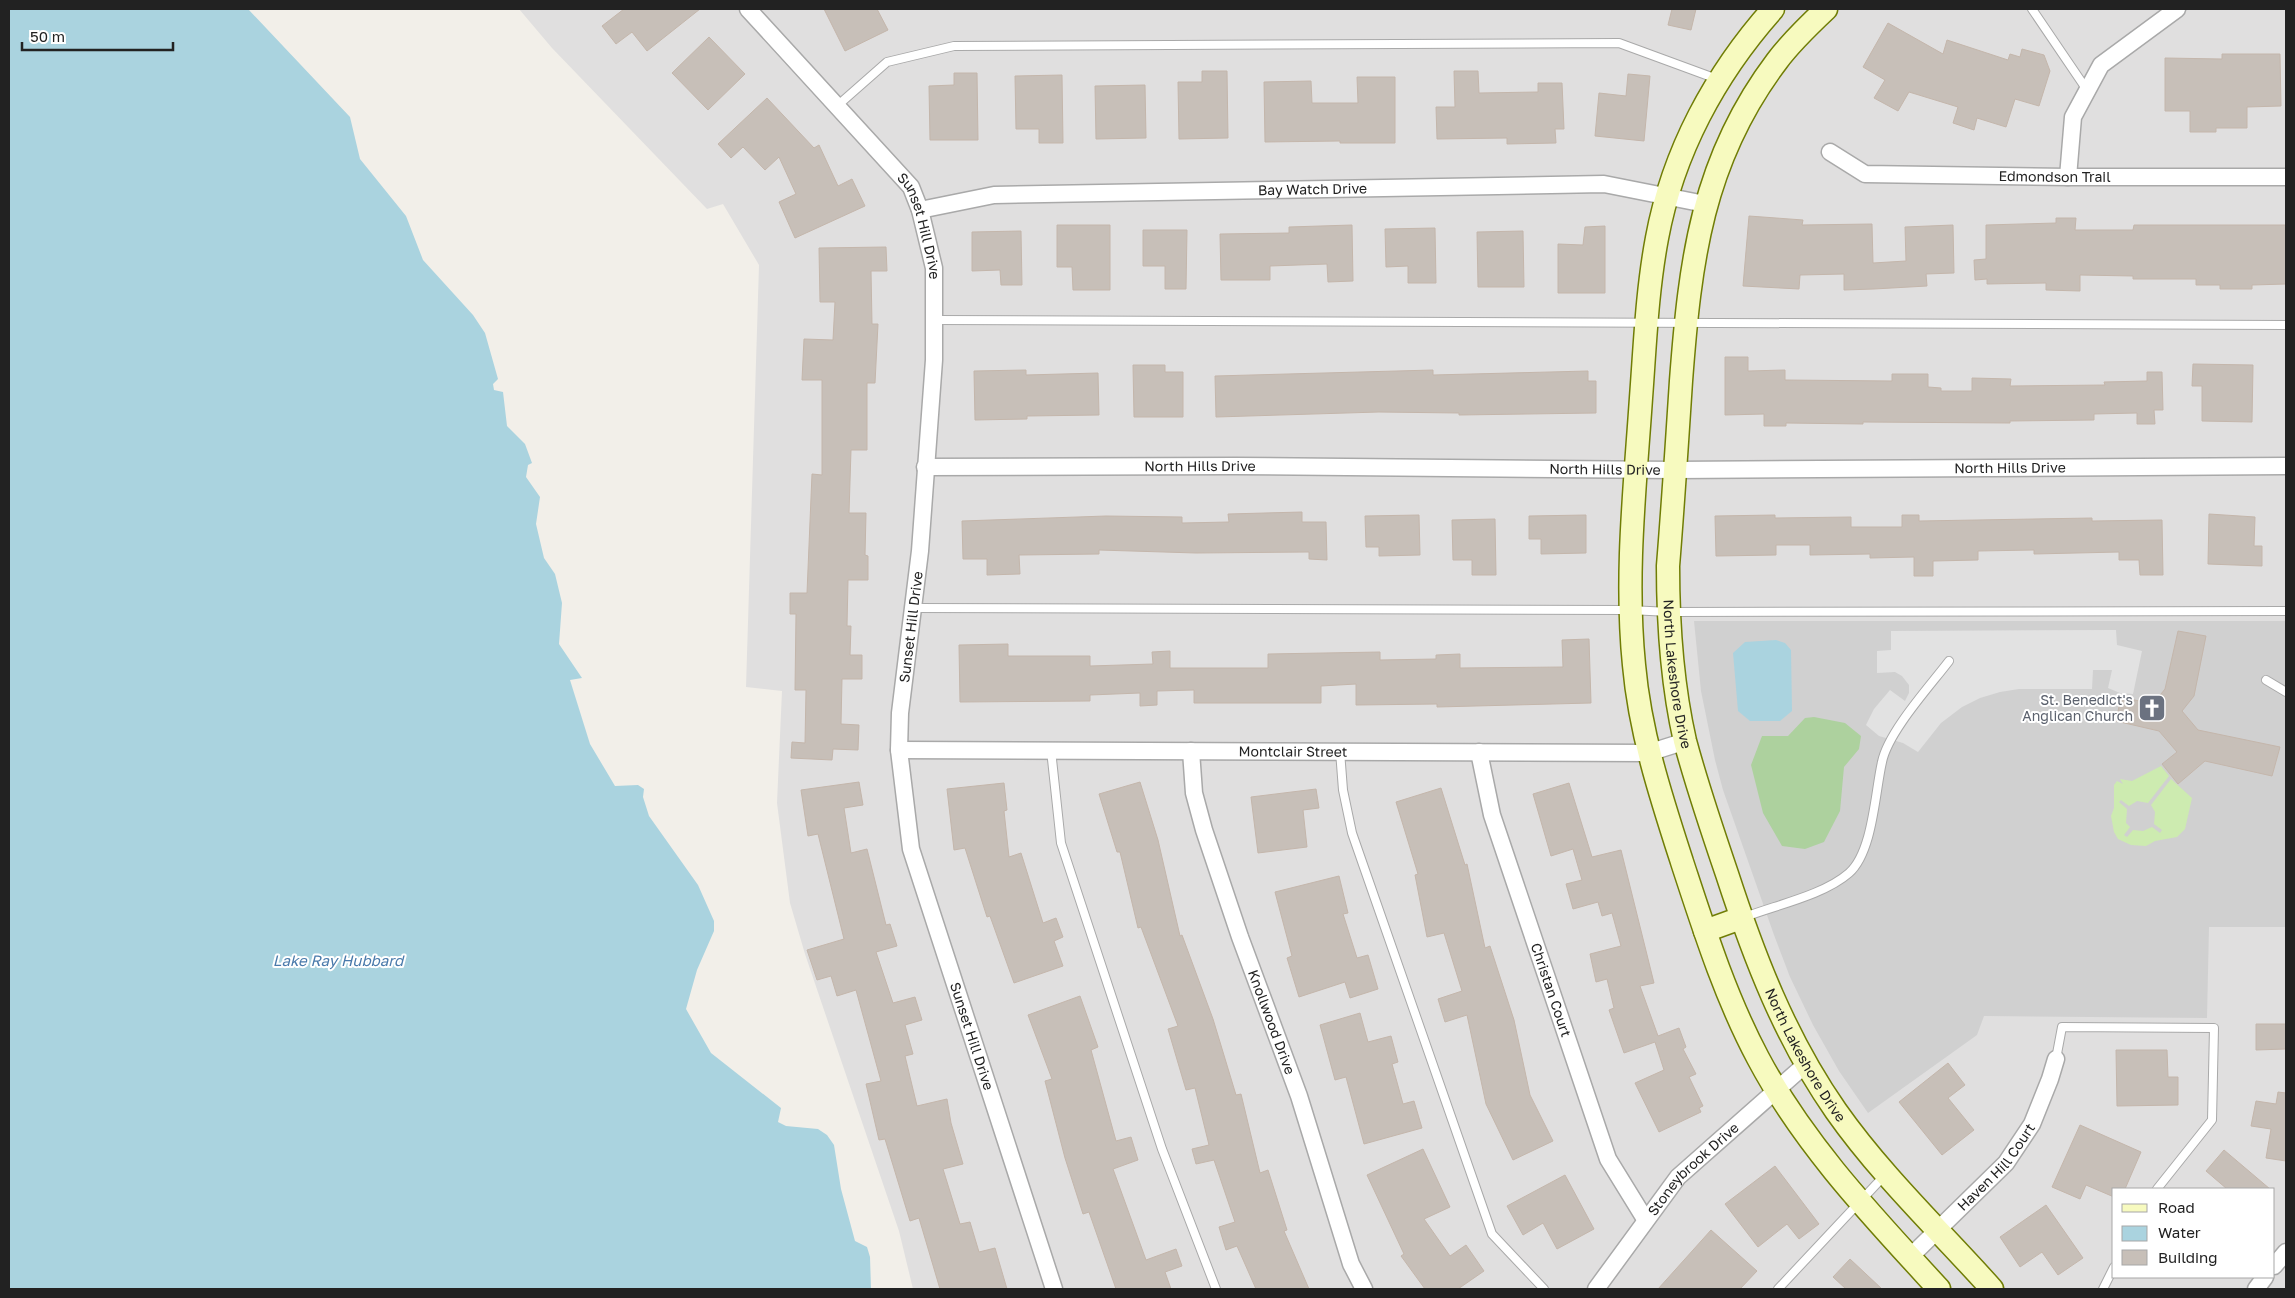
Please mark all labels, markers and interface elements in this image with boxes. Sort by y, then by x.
scale bar [22,20,174,52]
text: 50 m [30,27,65,45]
street label: Edmondson Trail [1999,167,2111,185]
street label: Sunset Hill Drive [894,169,944,279]
street label: Bay Watch Drive [1258,179,1367,198]
street label: North Hills Drive [1144,457,1256,474]
street label: North Hills Drive [1954,458,2066,476]
street label: North Hills Drive [1549,460,1661,478]
street label: Sunset Hill Drive [895,570,926,684]
street label: North Lakeshore Drive [1660,599,1696,750]
place label: St. Benedict's Anglican Church [2022,691,2133,724]
church icon: St. Benedict's Anglican Church [2137,693,2167,723]
street label: Montclair Street [1239,742,1347,760]
street label: Christan Court [1528,941,1575,1039]
water label: Lake Ray Hubbard [273,951,405,970]
street label: Knollwood Drive [1245,967,1299,1077]
street label: Sunset Hill Drive [947,980,998,1092]
street label: North Lakeshore Drive [1762,985,1850,1125]
street label: Stoneybrook Drive [1644,1119,1742,1219]
street label: Haven Hill Court [1953,1120,2038,1214]
legend [2112,1188,2275,1278]
text: Road [2158,1198,2195,1216]
text: Water [2158,1223,2201,1241]
text: Building [2158,1248,2218,1266]

